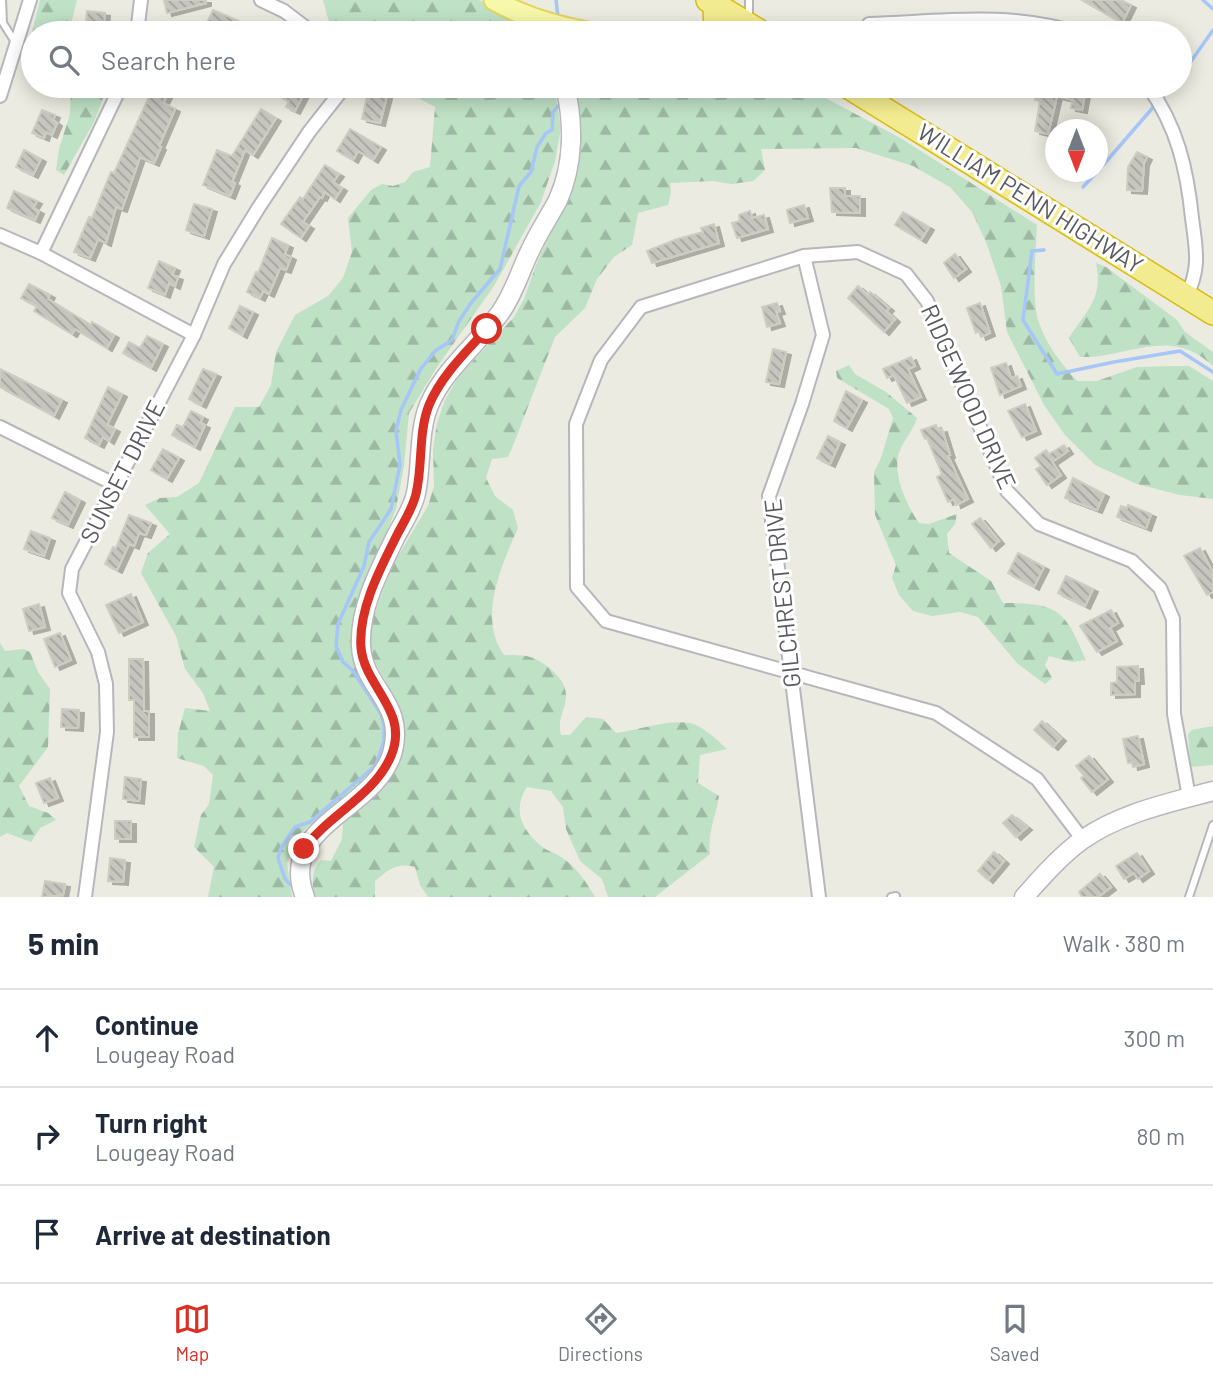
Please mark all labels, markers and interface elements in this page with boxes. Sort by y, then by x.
search box [21,21,1192,98]
icon: search [45,41,83,79]
text: Search here [101,44,236,75]
street label: WILLIAM PENN HIGHWAY [913,116,1149,279]
north arrow [1045,119,1108,182]
street label: RIDGEWOOD DRIVE [916,299,1023,493]
route start [471,313,502,344]
street label: SUNSET DRIVE [73,395,170,548]
street label: GILCHREST DRIVE [757,497,806,689]
route end [288,833,319,864]
text: 5 min [28,925,99,961]
text: Walk · 380 m [1063,929,1185,957]
text: Continue [95,1009,199,1040]
icon: ahead [28,1019,66,1057]
text: 300 m [1124,1024,1185,1052]
text: Lougeay Road [95,1040,235,1068]
text: Turn right [95,1107,208,1138]
icon: right [28,1117,66,1155]
text: 80 m [1136,1122,1185,1150]
text: Lougeay Road [95,1138,235,1166]
icon: arrive [28,1215,66,1253]
text: Arrive at destination [95,1219,331,1250]
tab: Map [173,1300,211,1365]
tab: Directions [558,1300,643,1365]
tab: Saved [990,1300,1040,1365]

